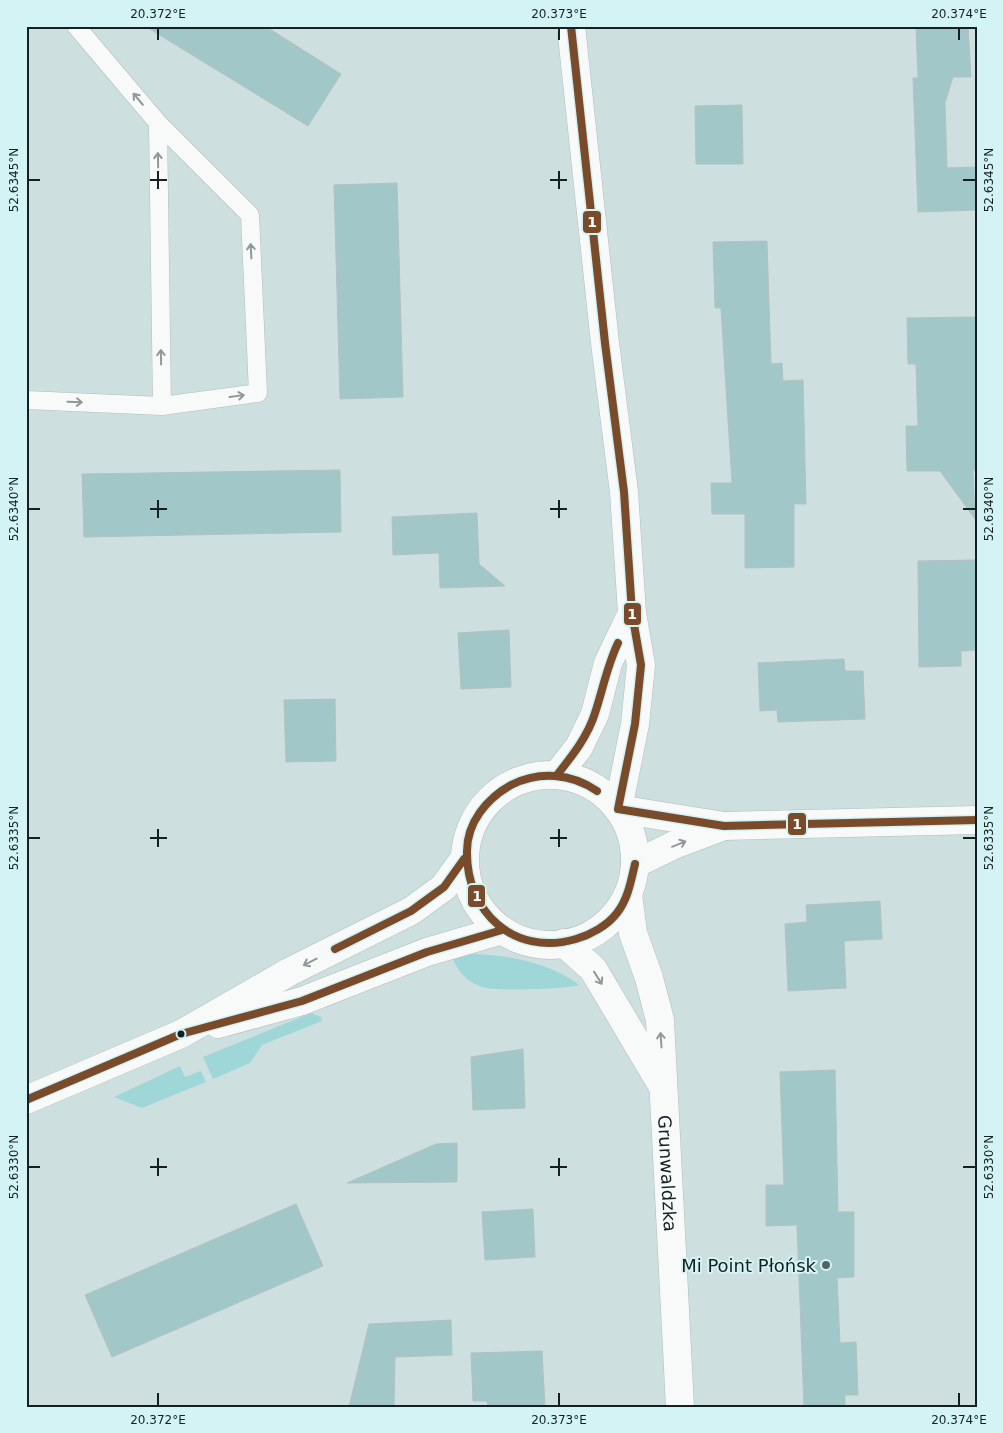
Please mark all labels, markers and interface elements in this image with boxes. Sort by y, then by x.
text: 20.372°E [130,7,186,21]
text: 20.373°E [531,7,587,21]
text: 20.374°E [931,7,987,21]
one-way arrow [132,93,143,106]
text: 52.6345°N [7,148,21,212]
text: 52.6345°N [982,148,996,212]
one-way arrow [153,152,163,168]
line badge: 1 [582,210,602,234]
text: 1 [587,214,597,230]
one-way arrow [247,244,256,260]
one-way arrow [156,349,166,366]
one-way arrow [228,390,244,400]
one-way arrow [67,398,83,407]
text: 52.6340°N [7,477,21,541]
text: 52.6340°N [982,477,996,541]
line badge: 1 [623,602,642,626]
text: 1 [627,606,637,622]
text: 52.6335°N [7,806,21,870]
text: 52.6335°N [982,806,996,870]
line badge: 1 [787,812,807,836]
text: 1 [792,816,802,832]
one-way arrow [671,838,686,848]
line badge: 1 [467,884,486,908]
text: 1 [472,888,482,904]
one-way arrow [302,957,317,967]
one-way arrow [594,970,604,984]
unlabelled marker [176,1029,186,1039]
one-way arrow [656,1032,665,1048]
street label: Grunwaldzka [654,1114,681,1232]
text: 52.6330°N [7,1135,21,1199]
text: 52.6330°N [982,1135,996,1199]
place label: Mi Point Płońsk [681,1255,817,1276]
marker: Mi Point Płońsk [820,1259,832,1271]
text: 20.372°E [130,1413,186,1427]
text: 20.373°E [531,1413,587,1427]
text: 20.374°E [931,1413,987,1427]

